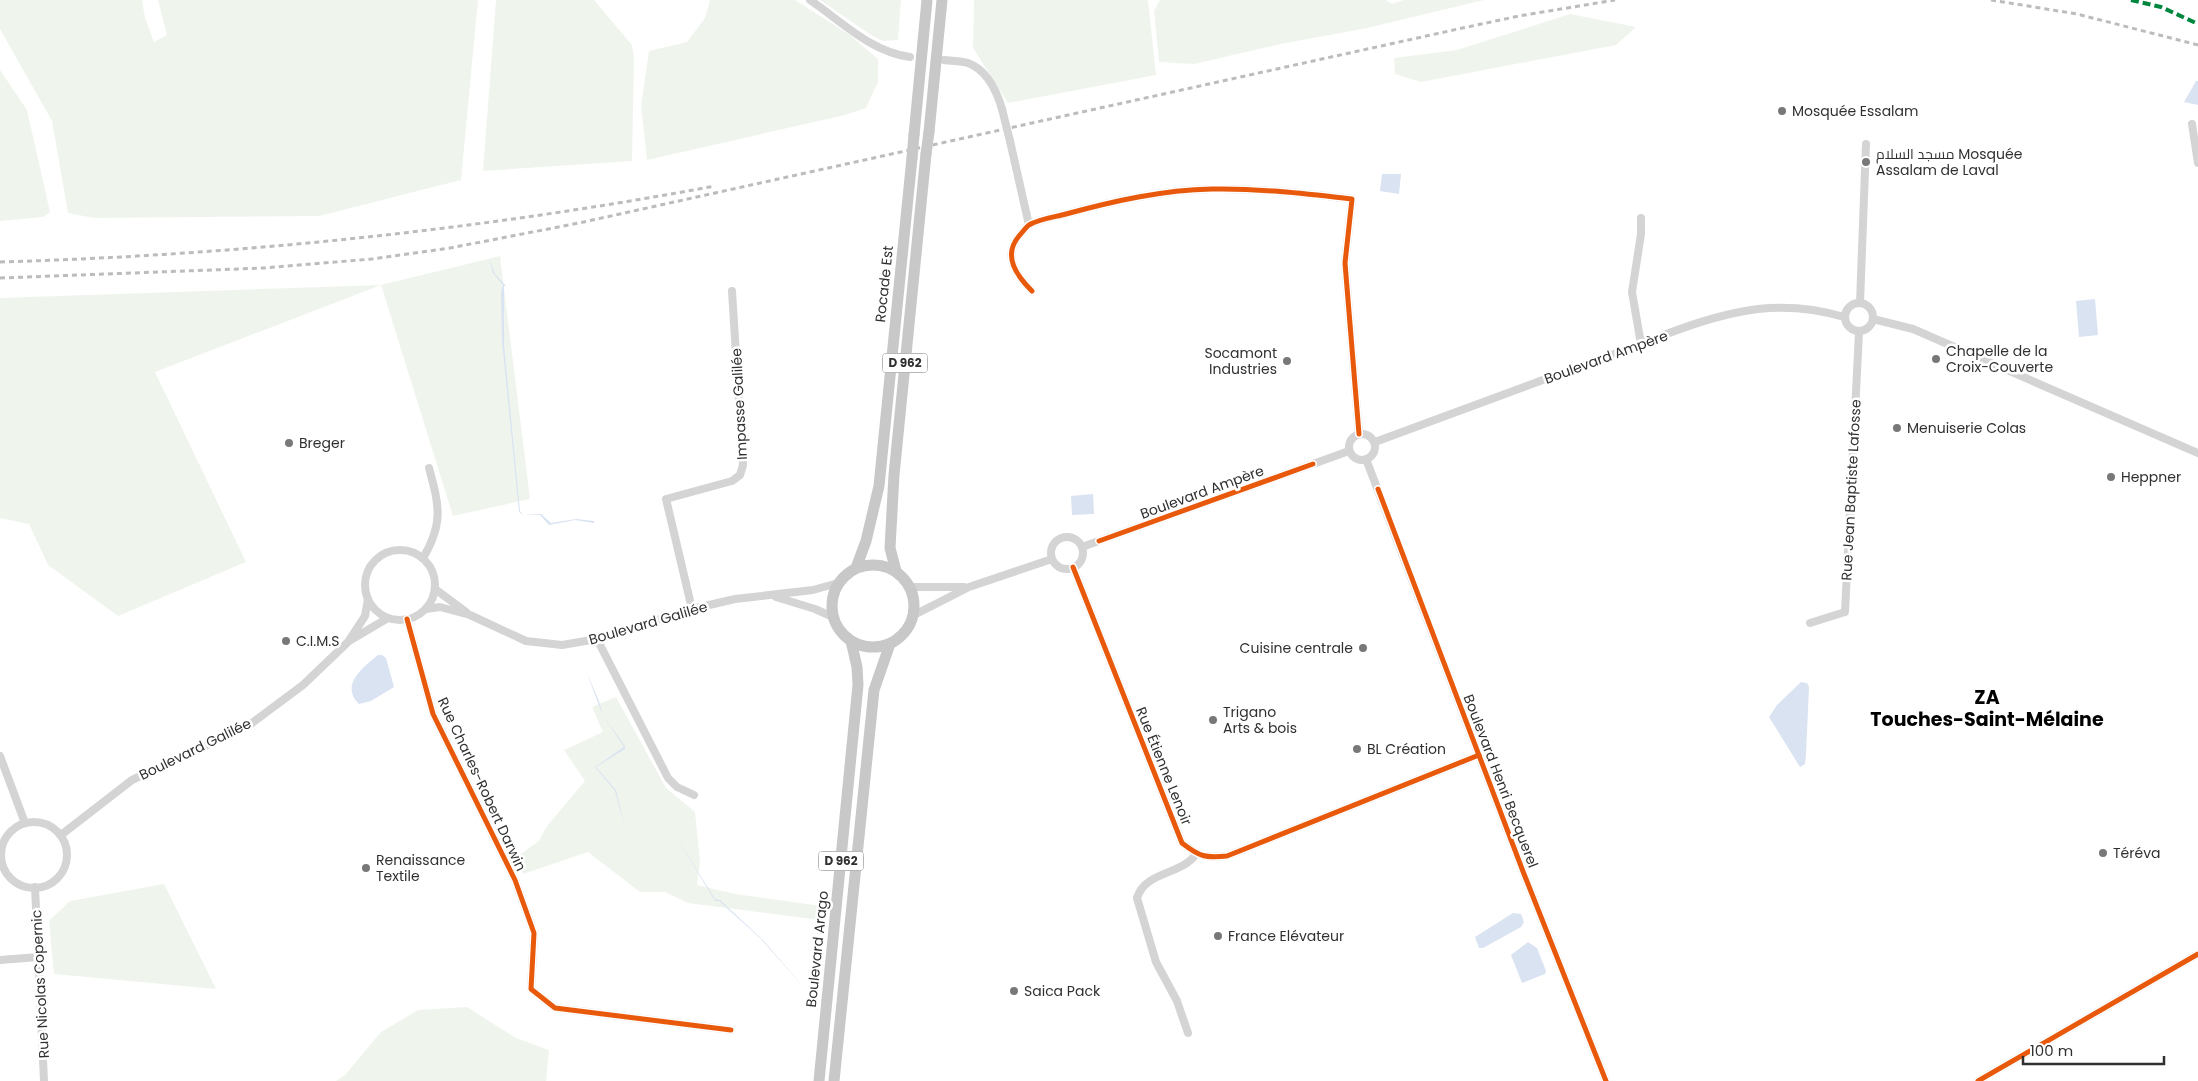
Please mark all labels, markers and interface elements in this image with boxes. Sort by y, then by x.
place label: Mosquée Essalam [1792,101,1918,121]
marker: Mosquée Essalam [1776,105,1788,117]
place label: مسجد السلام Mosquée Assalam de Laval [1876,144,2023,180]
marker: مسجد السلام Mosquée Assalam de Laval [1860,156,1872,168]
street label: Rocade Est [870,245,898,323]
street label: Boulevard Ampère [1541,325,1671,389]
place label: Chapelle de la Croix-Couverte [1946,341,2053,377]
place label: Socamont Industries [1204,343,1277,379]
street label: Impasse Galilée [726,347,752,460]
road number: D 962 [882,353,928,372]
marker: Chapelle de la Croix-Couverte [1930,353,1942,365]
marker: Socamont Industries [1281,355,1293,367]
street label: Rue Jean Baptiste Lafosse [1836,399,1866,581]
place label: Menuiserie Colas [1907,418,2026,438]
marker: Menuiserie Colas [1891,422,1903,434]
place label: Breger [299,433,345,453]
marker: Breger [283,437,295,449]
street label: Boulevard Ampère [1137,460,1267,524]
place label: Heppner [2121,467,2181,487]
marker: Heppner [2105,471,2117,483]
street label: Boulevard Galilée [586,596,710,649]
place label: C.I.M.S [296,631,339,651]
marker: C.I.M.S [280,635,292,647]
place label: Cuisine centrale [1240,638,1353,658]
marker: Cuisine centrale [1357,642,1369,654]
district label: ZA Touches-Saint-Mélaine [1870,684,2104,733]
street label: Boulevard Henri Becquerel [1459,691,1543,871]
street label: Rue Charles-Robert Darwin [433,694,531,874]
place label: Trigano Arts & bois [1223,702,1297,738]
street label: Rue Étienne Lenoir [1131,704,1197,828]
street label: Boulevard Galilée [136,713,255,785]
marker: Trigano Arts & bois [1207,714,1219,726]
place label: BL Création [1367,739,1446,759]
marker: BL Création [1351,743,1363,755]
place label: Téréva [2113,843,2160,863]
marker: Téréva [2097,847,2109,859]
place label: Renaissance Textile [376,850,466,886]
road number: D 962 [818,851,864,870]
marker: Renaissance Textile [360,862,372,874]
street label: Boulevard Arago [801,890,833,1008]
street label: Rue Nicolas Copernic [26,909,54,1059]
place label: France Elévateur [1228,926,1344,946]
marker: France Elévateur [1212,930,1224,942]
place label: Saica Pack [1024,981,1101,1001]
marker: Saica Pack [1008,985,1020,997]
scale bar [2023,1034,2164,1066]
text: 100 m [2030,1040,2073,1061]

